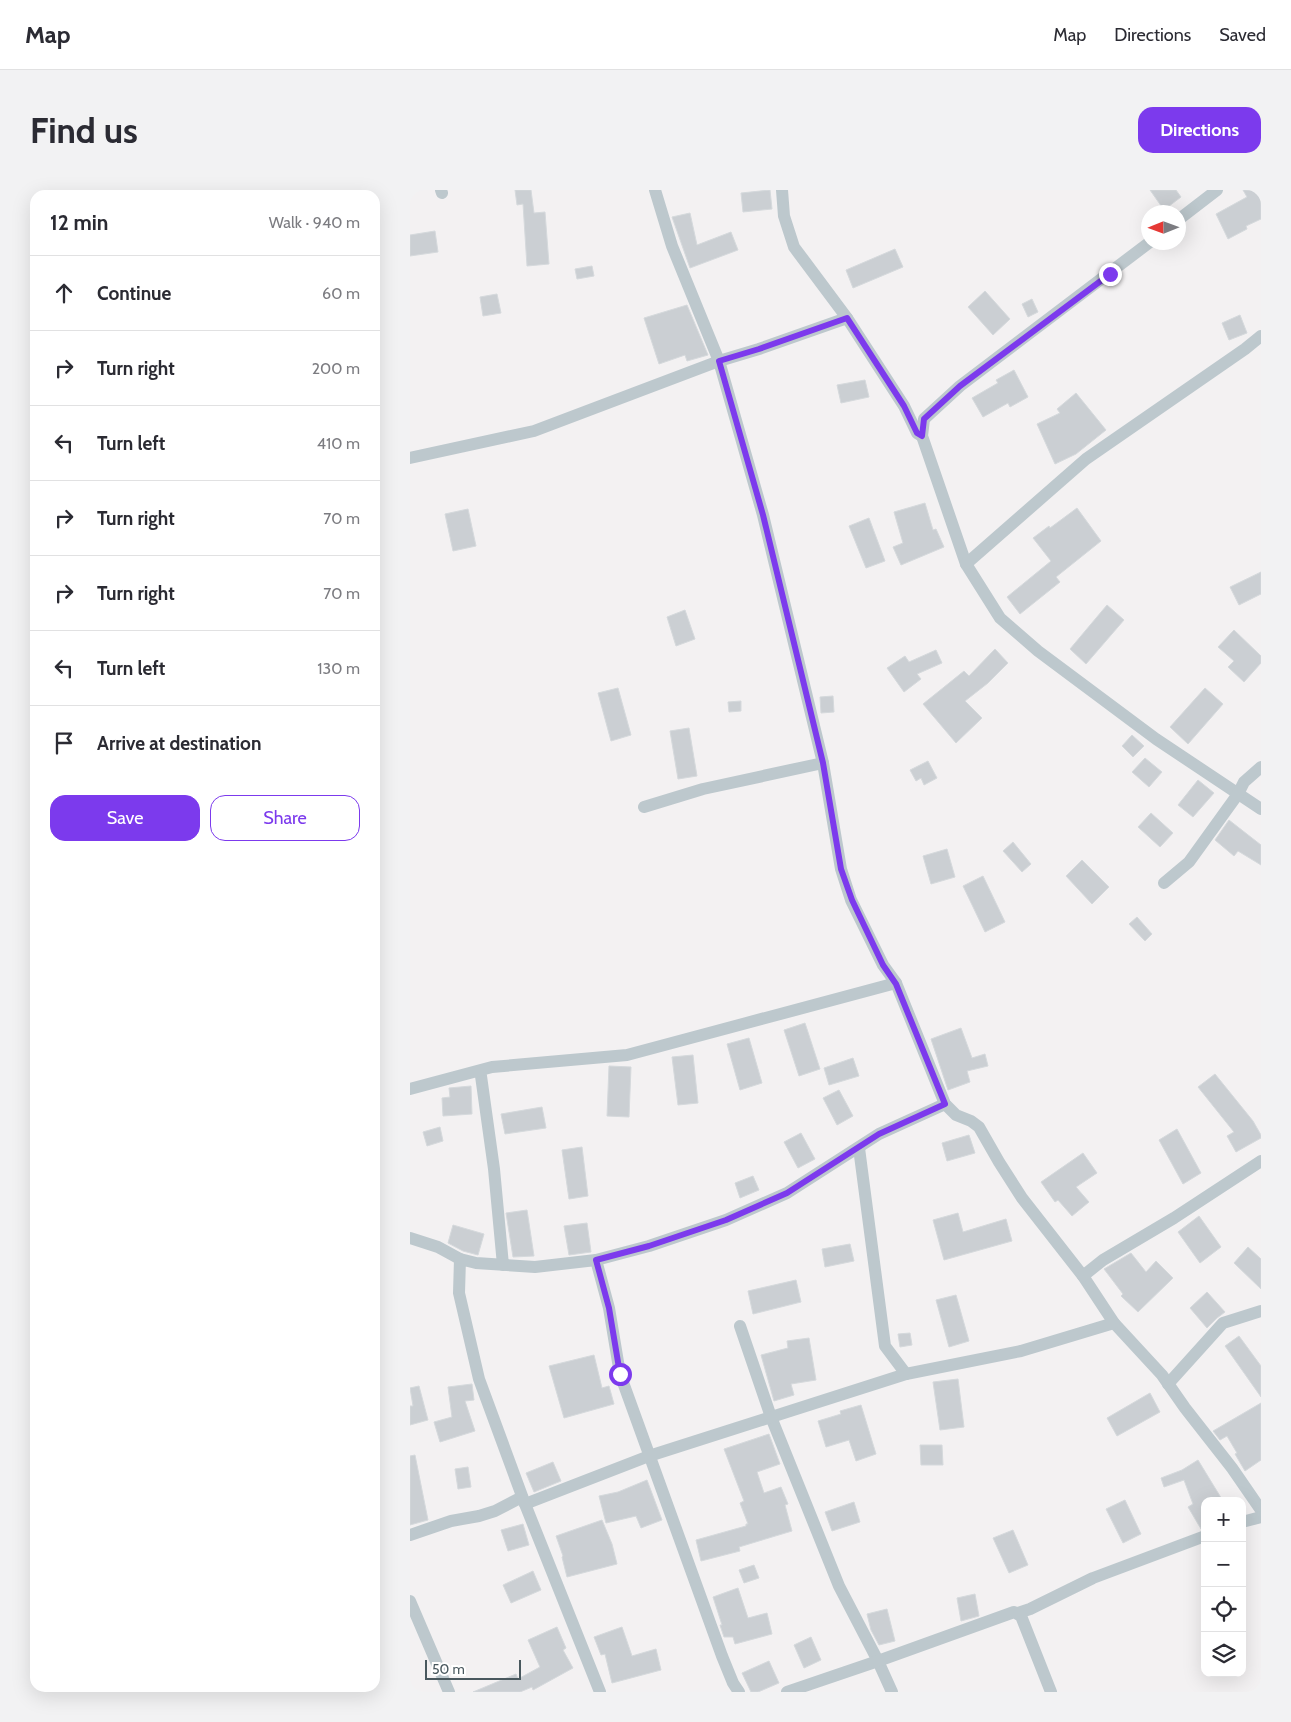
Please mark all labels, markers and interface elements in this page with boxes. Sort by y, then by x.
text: Map [25,20,71,49]
text: Map [1053,24,1086,46]
text: Directions [1114,24,1191,46]
text: Saved [1219,24,1266,46]
button: Directions [1138,107,1261,153]
text: Find us [30,109,138,152]
north arrow [1141,205,1186,250]
text: 12 min [50,210,108,235]
text: Walk · 940 m [269,213,360,232]
route end [1099,263,1122,286]
icon: ahead [50,279,78,307]
text: Continue [97,282,171,305]
text: 60 m [322,284,360,303]
icon: right [50,354,78,382]
text: Turn right [97,357,175,380]
text: 200 m [312,359,360,378]
icon: left [50,429,78,457]
text: Turn left [97,432,165,455]
text: 410 m [317,434,360,453]
icon: right [50,504,78,532]
text: Turn right [97,507,175,530]
text: 70 m [323,509,360,528]
icon: right [50,579,78,607]
text: Turn right [97,582,175,605]
text: 70 m [323,584,360,603]
icon: left [50,654,78,682]
text: Turn left [97,657,165,680]
text: 130 m [317,659,360,678]
icon: arrive [50,729,78,757]
text: Arrive at destination [97,732,261,755]
button: Save [50,795,200,841]
button: Share [210,795,360,841]
route start [609,1363,632,1386]
map controls [1201,1497,1246,1677]
button: + [1201,1497,1246,1542]
button: − [1201,1542,1246,1587]
button: locate [1201,1587,1246,1632]
button: layers [1201,1632,1246,1677]
scale bar [425,1657,521,1680]
text: 50 m [432,1660,465,1678]

